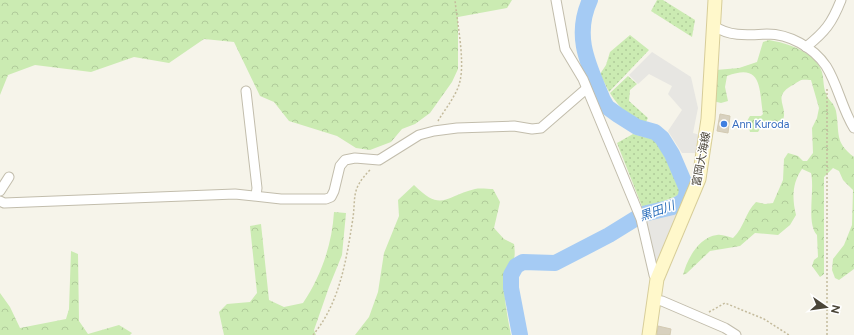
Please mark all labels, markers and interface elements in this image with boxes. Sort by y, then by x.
place label: Ann Kuroda [732,118,789,131]
marker: Ann Kuroda [719,119,729,129]
street label: 富岡大海線 [690,131,713,187]
water label: 黒田川 [638,198,678,223]
north arrow [806,287,846,327]
text: N [828,304,843,315]

